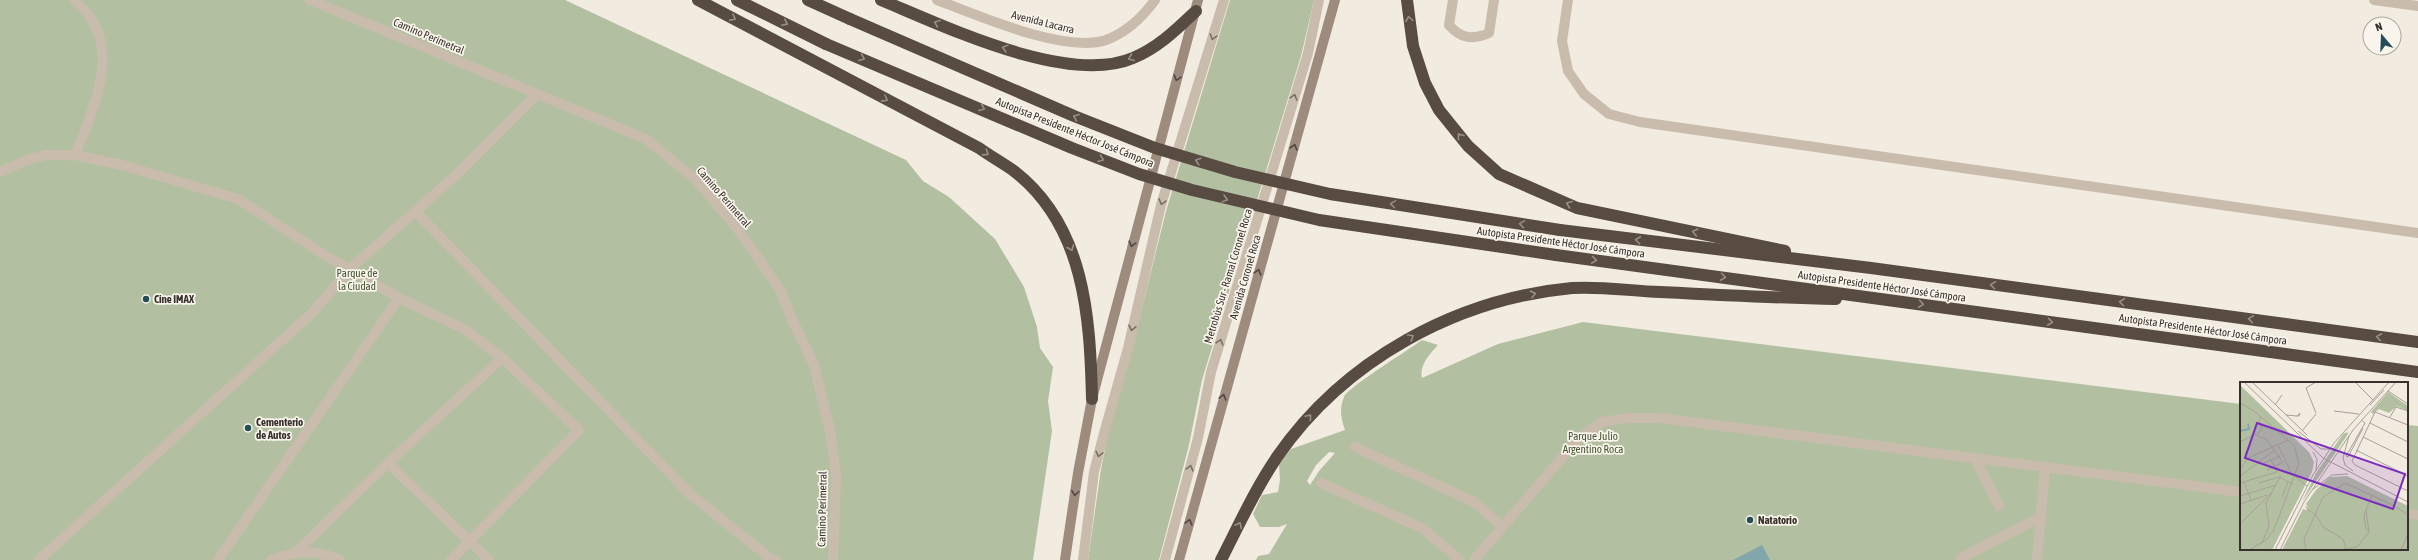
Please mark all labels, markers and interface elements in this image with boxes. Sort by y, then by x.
street label: Avenida Lacarra [1010,8,1076,36]
one-way arrow [729,14,736,21]
street label: Camino Perimetral [392,16,466,56]
one-way arrow [1405,16,1414,22]
north arrow [2362,16,2402,56]
one-way arrow [781,19,788,26]
one-way arrow [934,20,941,28]
text: N [2374,20,2384,33]
one-way arrow [1209,34,1218,41]
one-way arrow [1001,44,1008,52]
one-way arrow [1128,53,1136,61]
one-way arrow [858,54,865,62]
one-way arrow [1173,74,1182,81]
one-way arrow [881,94,888,102]
one-way arrow [1289,94,1298,101]
street label: Autopista Presidente Héctor José Cámpora [994,95,1156,169]
one-way arrow [978,104,985,112]
one-way arrow [1073,113,1080,121]
one-way arrow [1458,134,1465,141]
one-way arrow [1289,143,1298,150]
one-way arrow [982,149,989,156]
one-way arrow [1098,155,1105,163]
one-way arrow [1195,157,1202,166]
street label: Camino Perimetral [695,164,753,230]
one-way arrow [1221,194,1228,203]
one-way arrow [1158,198,1167,205]
one-way arrow [1390,200,1396,209]
one-way arrow [1565,201,1572,209]
street label: Metrobús Sur - Ramal Coronel Roca [1202,207,1254,345]
one-way arrow [1519,220,1525,229]
street label: Autopista Presidente Héctor José Cámpora [1476,224,1646,260]
one-way arrow [1692,229,1699,237]
street label: Avenida Coronel Roca [1227,233,1263,321]
one-way arrow [1634,235,1641,244]
one-way arrow [1129,241,1137,247]
one-way arrow [1066,244,1074,251]
one-way arrow [1591,255,1597,264]
park label: Parque de la Ciudad [337,267,377,292]
one-way arrow [1254,268,1262,275]
street label: Autopista Presidente Héctor José Cámpora [1797,268,1967,304]
one-way arrow [1720,272,1726,281]
one-way arrow [1990,281,1996,290]
one-way arrow [1530,291,1537,299]
place label: Cine IMAX [154,293,195,305]
marker: Cine IMAX [141,294,151,304]
one-way arrow [2119,298,2125,307]
one-way arrow [1918,299,1924,308]
street label: Autopista Presidente Héctor José Cámpora [2118,311,2288,347]
one-way arrow [2247,315,2254,324]
one-way arrow [2047,317,2053,326]
one-way arrow [1129,325,1137,331]
one-way arrow [2376,333,2382,342]
one-way arrow [1407,335,1414,342]
one-way arrow [1215,339,1224,346]
inset map [2240,382,2408,550]
one-way arrow [1218,394,1227,401]
one-way arrow [1305,414,1312,421]
place label: Cementerio de Autos [256,416,303,441]
marker: Cementerio de Autos [243,423,253,433]
park label: Parque Julio Argentino Roca [1563,430,1623,455]
one-way arrow [1095,450,1103,457]
one-way arrow [1185,465,1193,471]
street label: Camino Perimetral [815,471,829,547]
one-way arrow [1071,490,1080,497]
place label: Natatorio [1758,514,1797,526]
marker: Natatorio [1745,515,1755,525]
one-way arrow [1185,519,1193,526]
one-way arrow [1234,522,1242,530]

